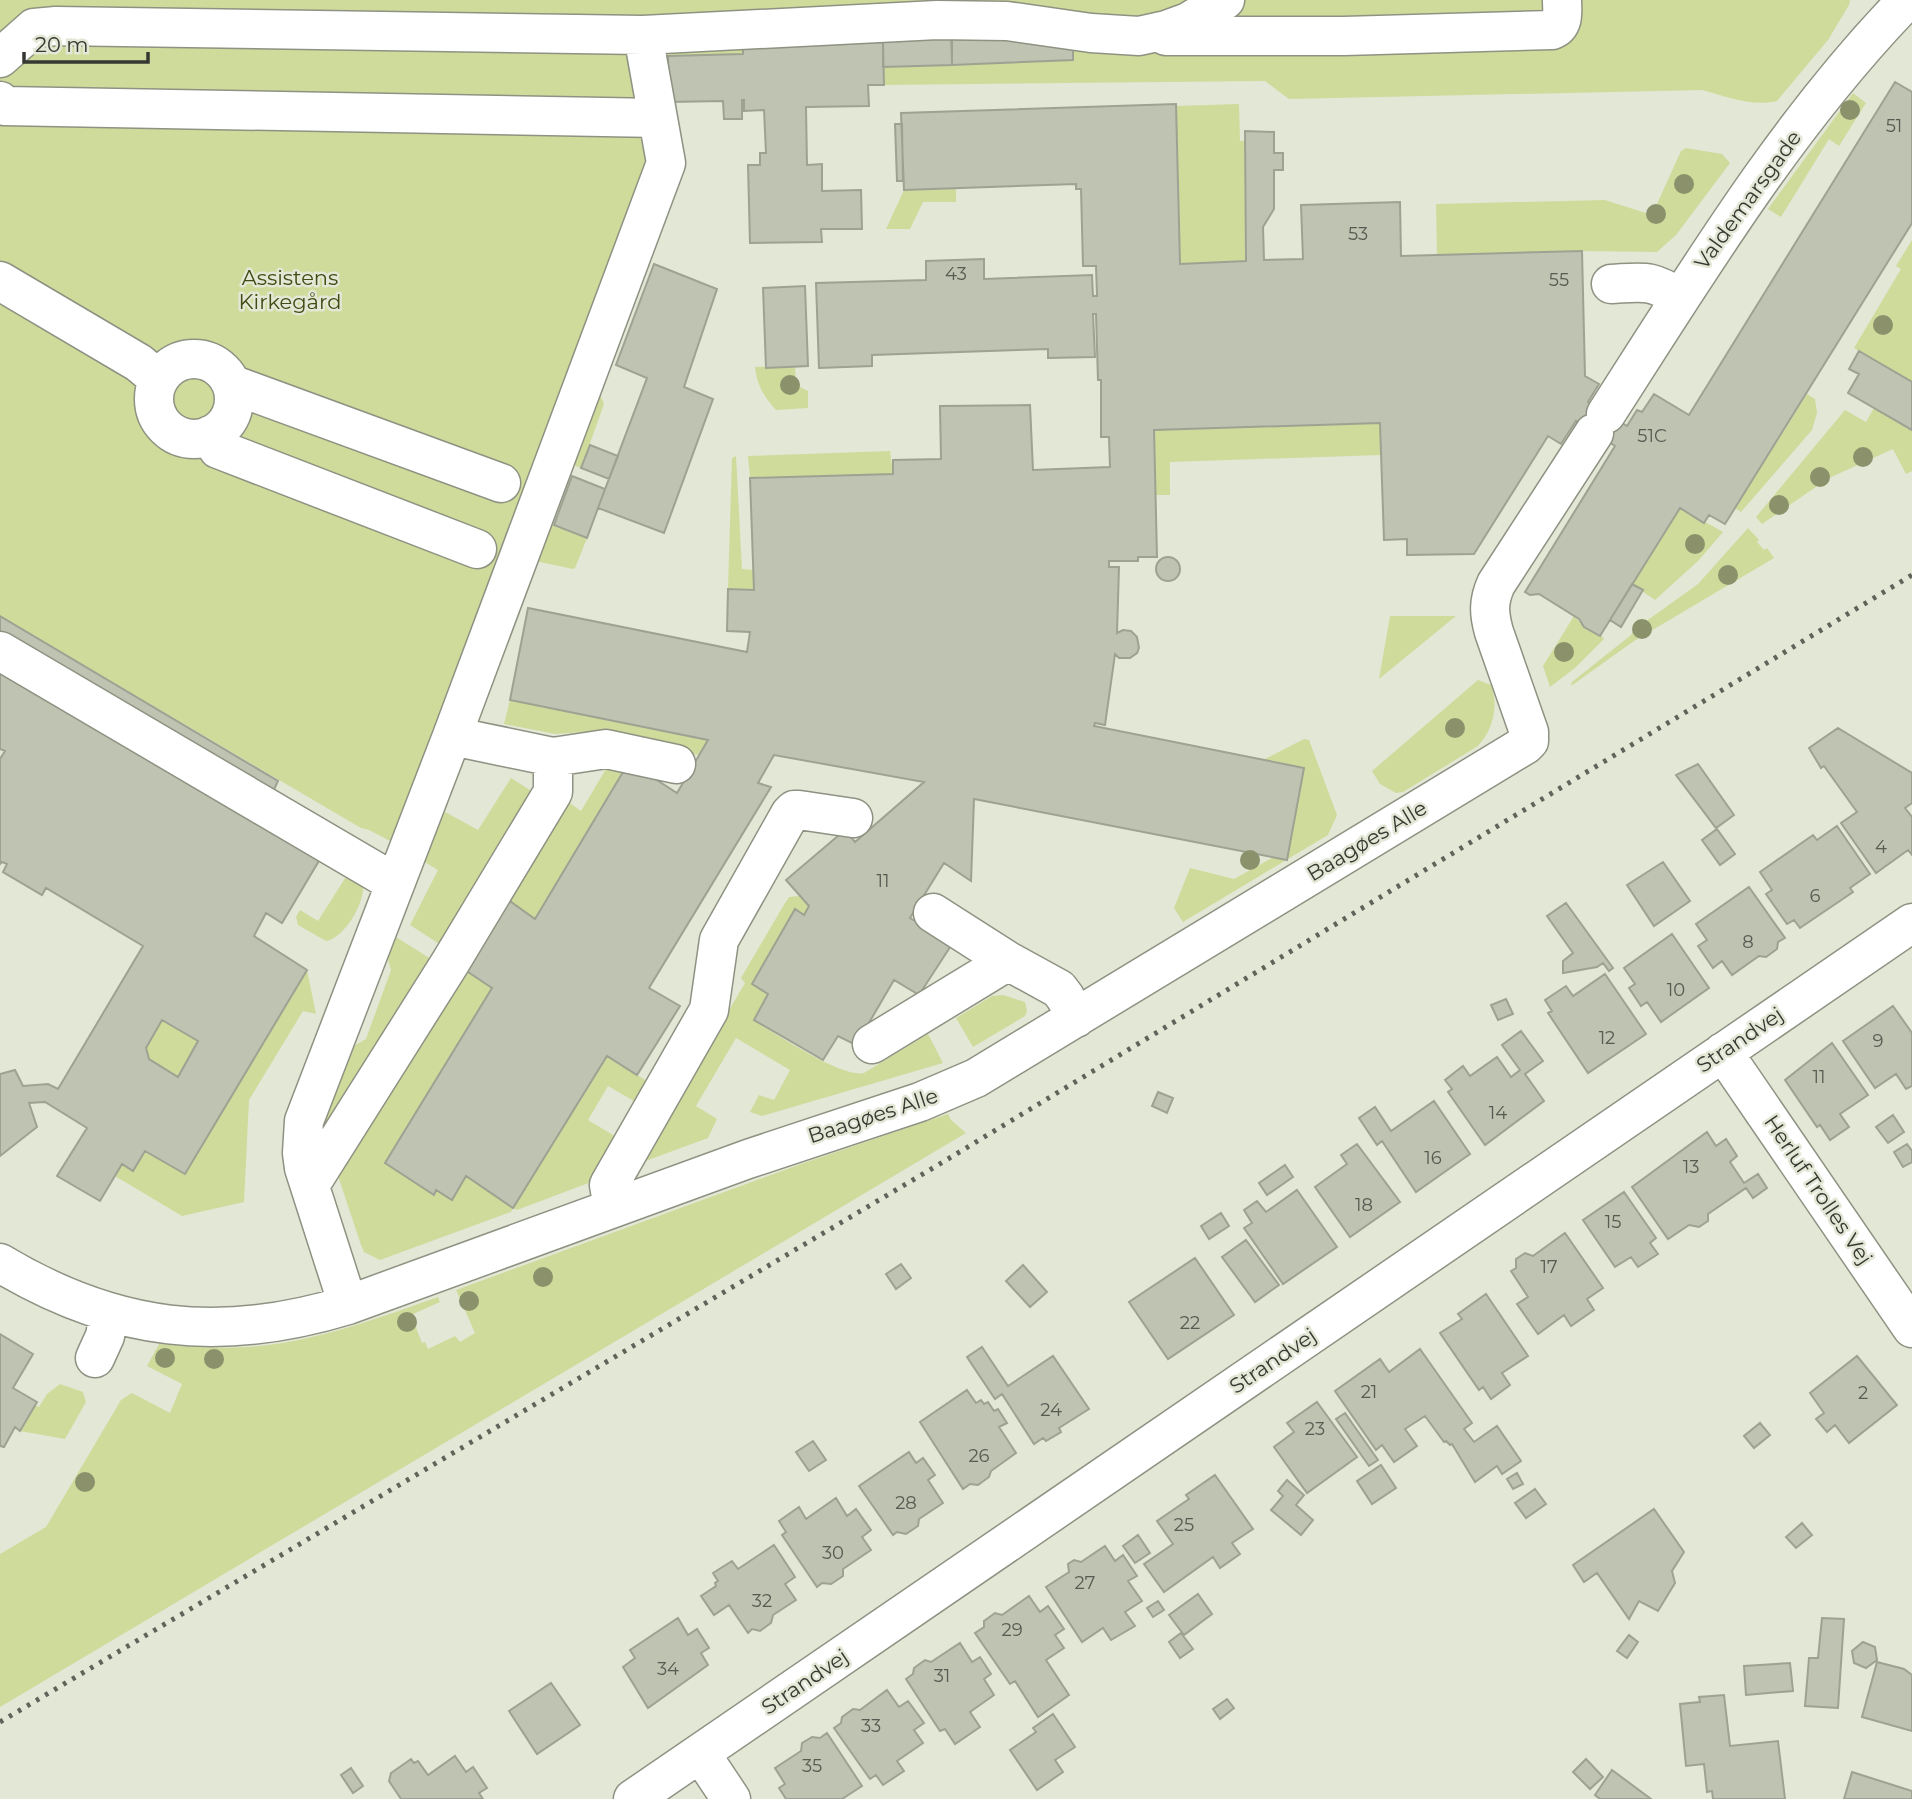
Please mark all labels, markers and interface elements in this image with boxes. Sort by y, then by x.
scale bar [24,21,149,65]
text: 20 m [35,32,89,57]
house number: 51 [1886,115,1902,137]
street label: Valdemarsgade [1689,125,1806,274]
house number: 53 [1348,223,1368,245]
house number: 43 [945,263,967,285]
park label: Assistens Kirkegård [239,265,341,314]
house number: 55 [1549,269,1569,291]
house number: 51C [1637,425,1667,447]
street label: Baagøes Alle [1302,795,1431,886]
house number: 4 [1875,836,1887,858]
house number: 11 [877,870,890,892]
house number: 6 [1810,885,1821,907]
house number: 8 [1742,931,1754,953]
house number: 10 [1667,979,1685,1001]
street label: Strandvej [1692,1001,1788,1078]
house number: 12 [1599,1027,1615,1049]
house number: 9 [1873,1030,1884,1052]
house number: 11 [1813,1066,1826,1088]
street label: Baagøes Alle [804,1083,941,1148]
house number: 14 [1489,1102,1507,1124]
street label: Herluf Trolles Vej [1759,1110,1878,1269]
house number: 16 [1424,1147,1442,1169]
house number: 13 [1683,1156,1699,1178]
house number: 18 [1355,1194,1373,1216]
house number: 15 [1605,1211,1621,1233]
house number: 17 [1540,1256,1558,1278]
house number: 22 [1180,1312,1200,1334]
street label: Strandvej [1225,1322,1321,1399]
house number: 21 [1361,1381,1377,1403]
house number: 2 [1858,1382,1868,1404]
house number: 24 [1040,1399,1062,1421]
house number: 23 [1305,1418,1325,1440]
house number: 26 [968,1445,990,1467]
house number: 28 [895,1492,917,1514]
house number: 25 [1174,1514,1194,1536]
house number: 30 [822,1542,844,1564]
house number: 27 [1075,1572,1095,1594]
house number: 32 [752,1590,772,1612]
house number: 29 [1001,1619,1023,1641]
street label: Strandvej [757,1643,853,1720]
house number: 34 [657,1658,679,1680]
house number: 31 [934,1665,950,1687]
house number: 33 [861,1715,881,1737]
house number: 35 [802,1755,822,1777]

